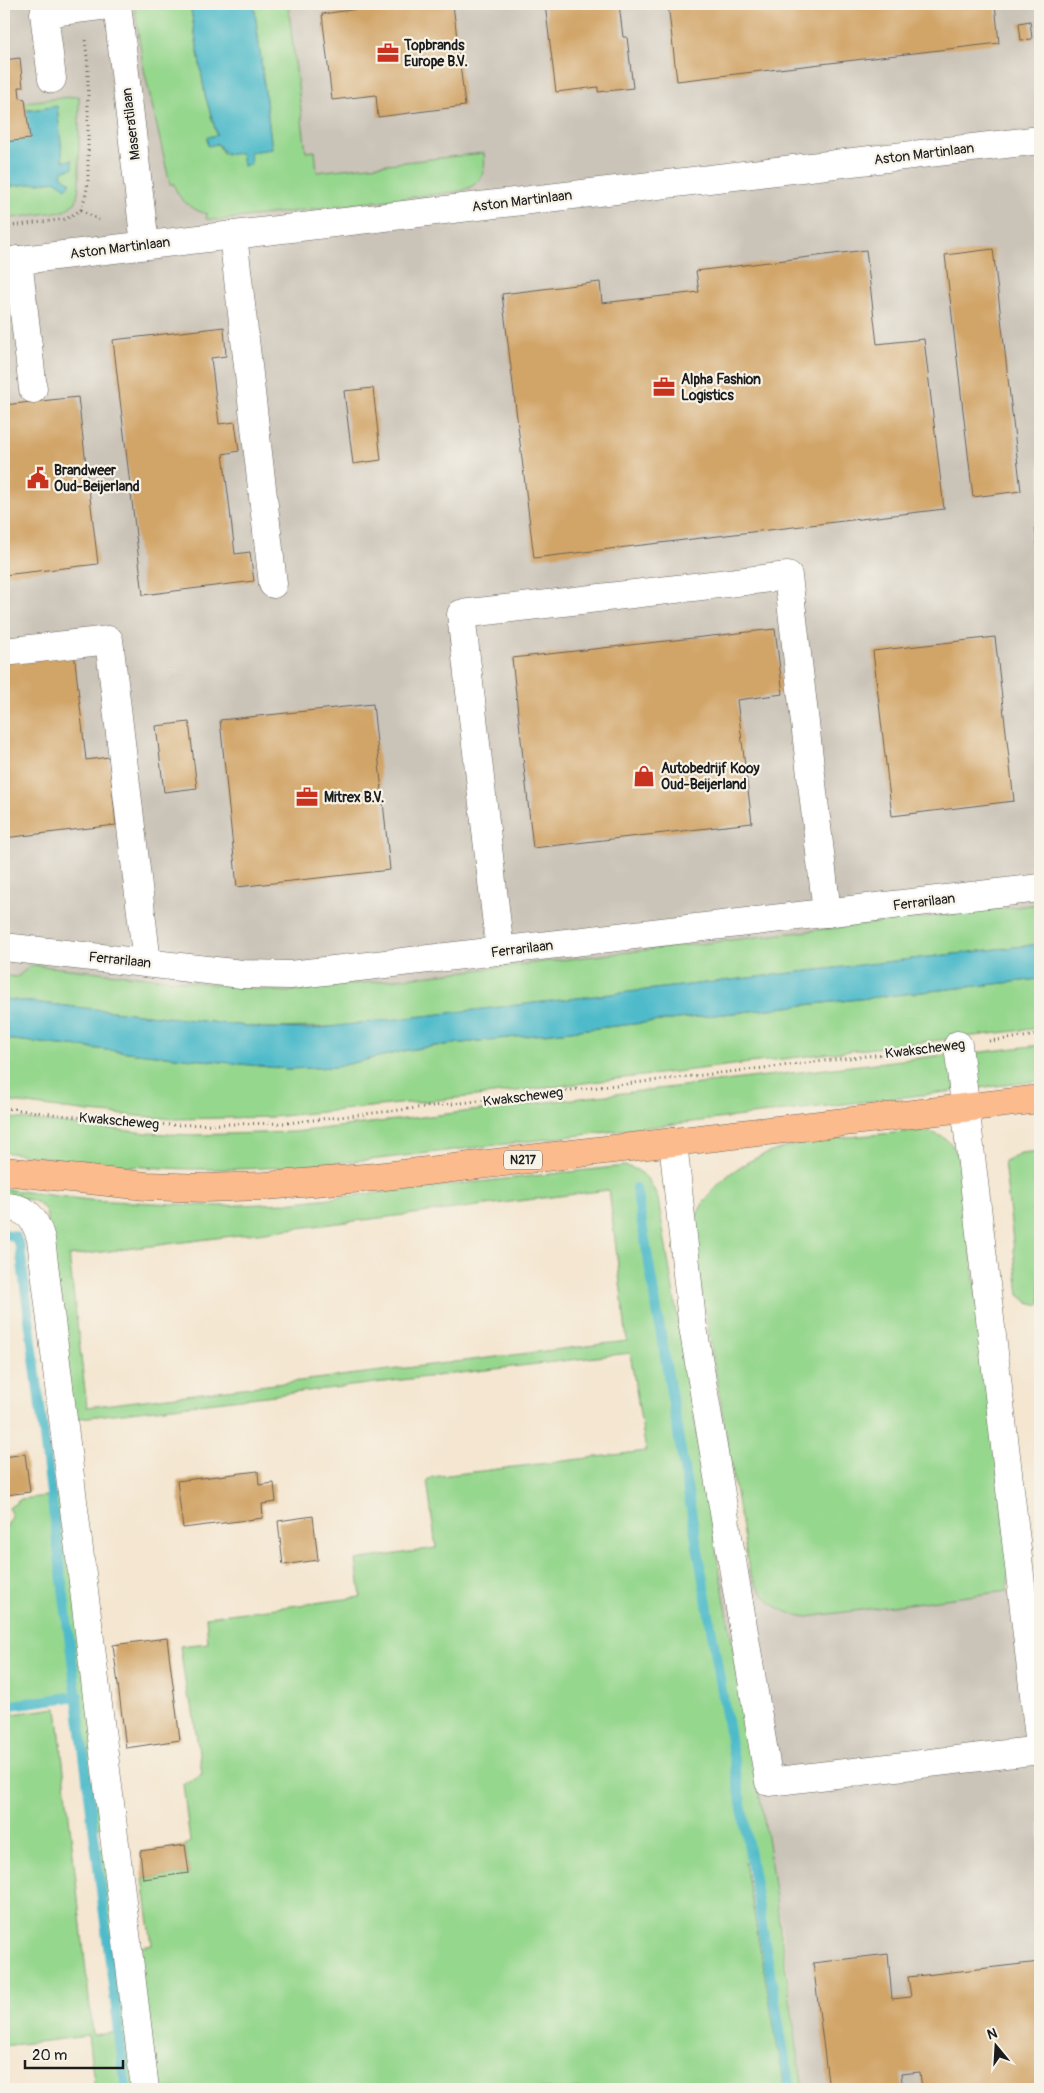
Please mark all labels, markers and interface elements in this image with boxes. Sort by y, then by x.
place label: Topbrands Europe B.V. [403,37,468,70]
office icon: Topbrands Europe B.V. [375,40,401,66]
street label: Maseratilaan [118,87,144,161]
street label: Aston Martinlaan [873,139,975,169]
street label: Aston Martinlaan [471,186,573,216]
street label: Aston Martinlaan [69,233,171,263]
place label: Alpha Fashion Logistics [681,371,761,404]
office icon: Alpha Fashion Logistics [651,374,677,400]
place label: Brandweer Oud-Beijerland [54,462,140,495]
public building icon: Brandweer Oud-Beijerland [25,465,51,491]
place label: Autobedrijf Kooy Oud-Beijerland [661,760,760,793]
shop icon: Autobedrijf Kooy Oud-Beijerland [631,763,657,789]
office icon: Mitrex B.V. [294,784,320,810]
place label: Mitrex B.V. [324,789,384,806]
street label: Ferrarilaan [892,890,956,914]
street label: Ferrarilaan [490,937,554,961]
street label: Ferrarilaan [88,948,152,972]
street label: Kwakscheweg [884,1036,966,1062]
street label: Kwakscheweg [482,1084,564,1110]
street label: Kwakscheweg [78,1109,160,1133]
road number: N217 [504,1150,542,1170]
north arrow [972,2020,1022,2070]
text: N [985,2025,999,2044]
scale bar [25,2038,122,2070]
text: 20 m [32,2046,67,2065]

